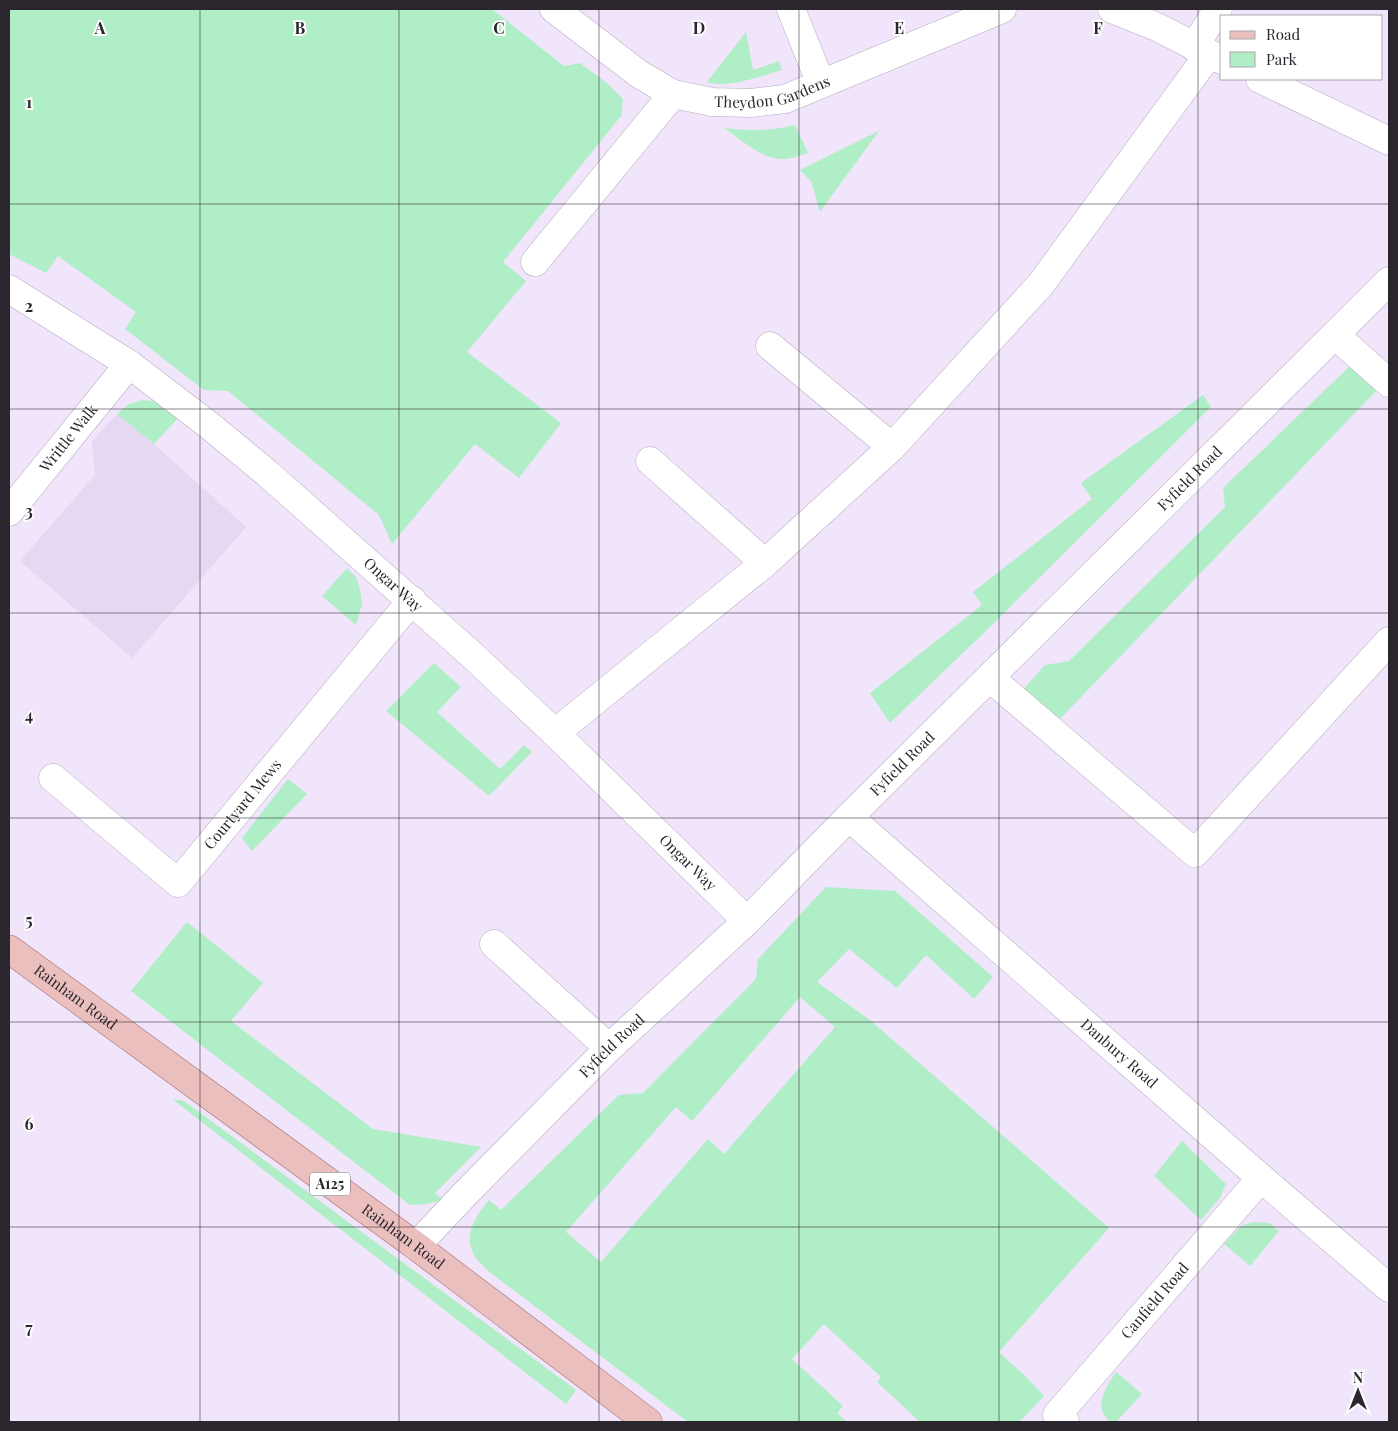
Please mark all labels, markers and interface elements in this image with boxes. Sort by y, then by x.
legend [1220,15,1383,80]
text: A [94,17,106,38]
text: B [295,17,306,38]
text: C [493,17,505,38]
text: D [693,17,705,38]
text: E [894,17,904,38]
text: F [1093,17,1103,38]
text: Road [1266,24,1300,44]
text: Park [1266,49,1298,69]
street label: Theydon Gardens [714,70,833,112]
text: 1 [26,91,32,112]
text: 2 [25,295,33,316]
street label: Writtle Walk [34,399,102,476]
street label: Fyfield Road [1152,441,1226,515]
text: 3 [25,500,33,521]
street label: Ongar Way [360,553,428,616]
text: 4 [25,704,33,725]
street label: Fyfield Road [865,726,939,800]
street label: Courtyard Mews [199,755,285,853]
street label: Ongar Way [655,830,722,895]
text: 5 [25,909,33,930]
street label: Rainham Road [30,960,122,1034]
street label: Fyfield Road [574,1009,649,1082]
street label: Danbury Road [1077,1014,1163,1092]
text: 6 [25,1113,34,1134]
road number: A125 [310,1172,350,1196]
street label: Rainham Road [358,1199,449,1273]
street label: Canfield Road [1116,1258,1193,1343]
text: 7 [25,1317,33,1338]
north arrow [1333,1366,1383,1416]
text: N [1353,1368,1363,1387]

